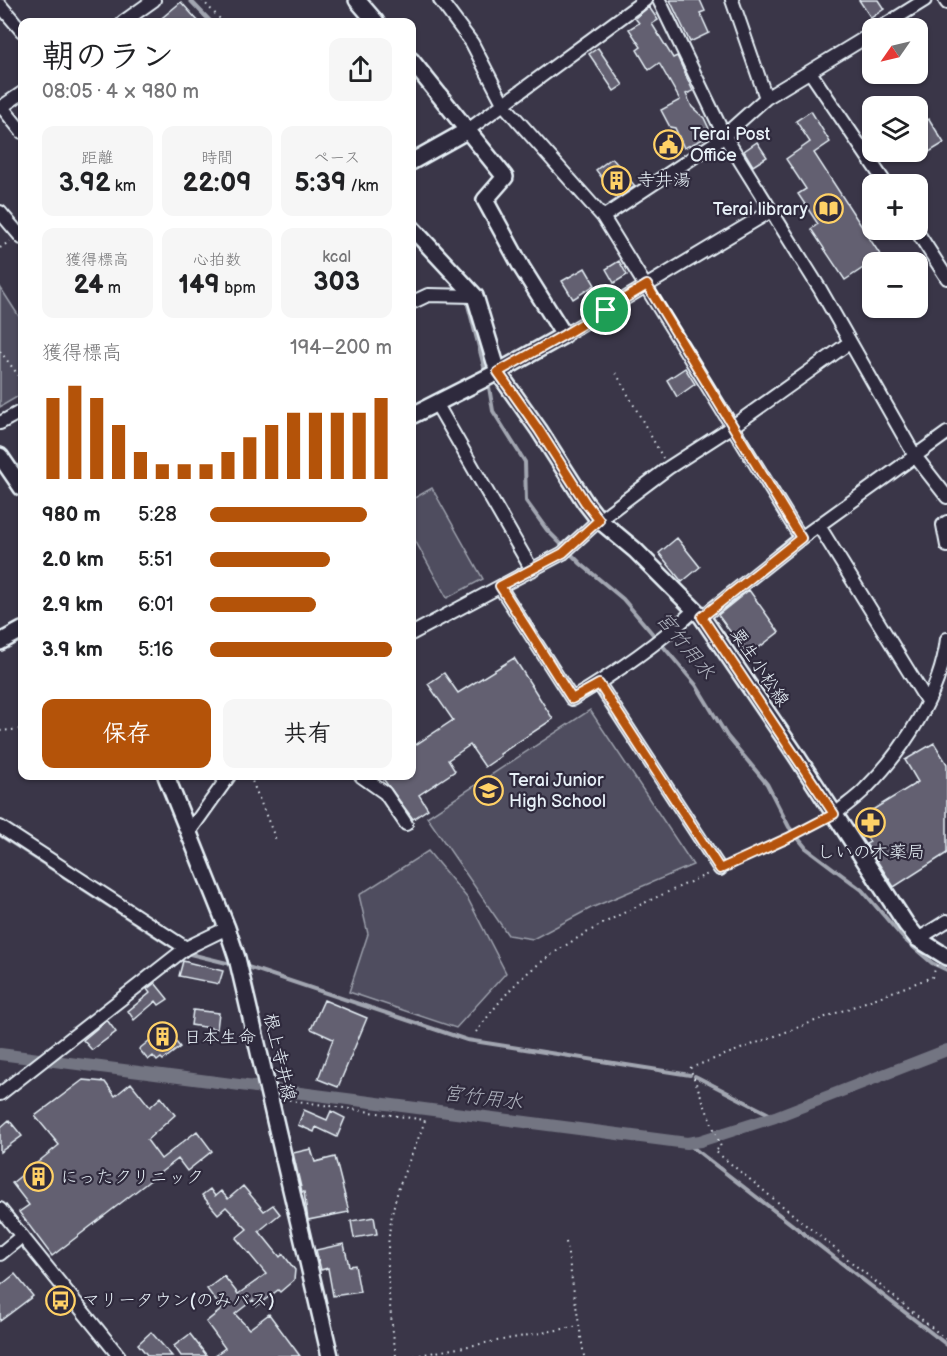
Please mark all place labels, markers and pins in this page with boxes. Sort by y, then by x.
place label: Terai Post Office [690,124,771,166]
public building icon: Terai Post Office [653,128,685,160]
building icon: 寺井湯 [600,164,632,196]
place label: 寺井湯 [637,170,691,191]
library icon: Terai library [813,193,845,225]
place label: Terai library [713,199,809,220]
pin [580,284,631,335]
place label: Terai Junior High School [509,770,606,812]
school or university icon: Terai Junior High School [472,774,504,806]
pharmacy icon: しいの木薬局 [855,807,887,839]
place label: しいの木薬局 [817,842,925,863]
building icon: 日本生命 [147,1021,179,1053]
place label: 日本生命 [184,1027,256,1048]
building icon: にったクリニック [23,1161,55,1193]
place label: にったクリニック [60,1167,204,1188]
bus stop icon: マリータウン(のみバス) [45,1284,77,1316]
place label: マリータウン(のみバス) [82,1290,275,1311]

